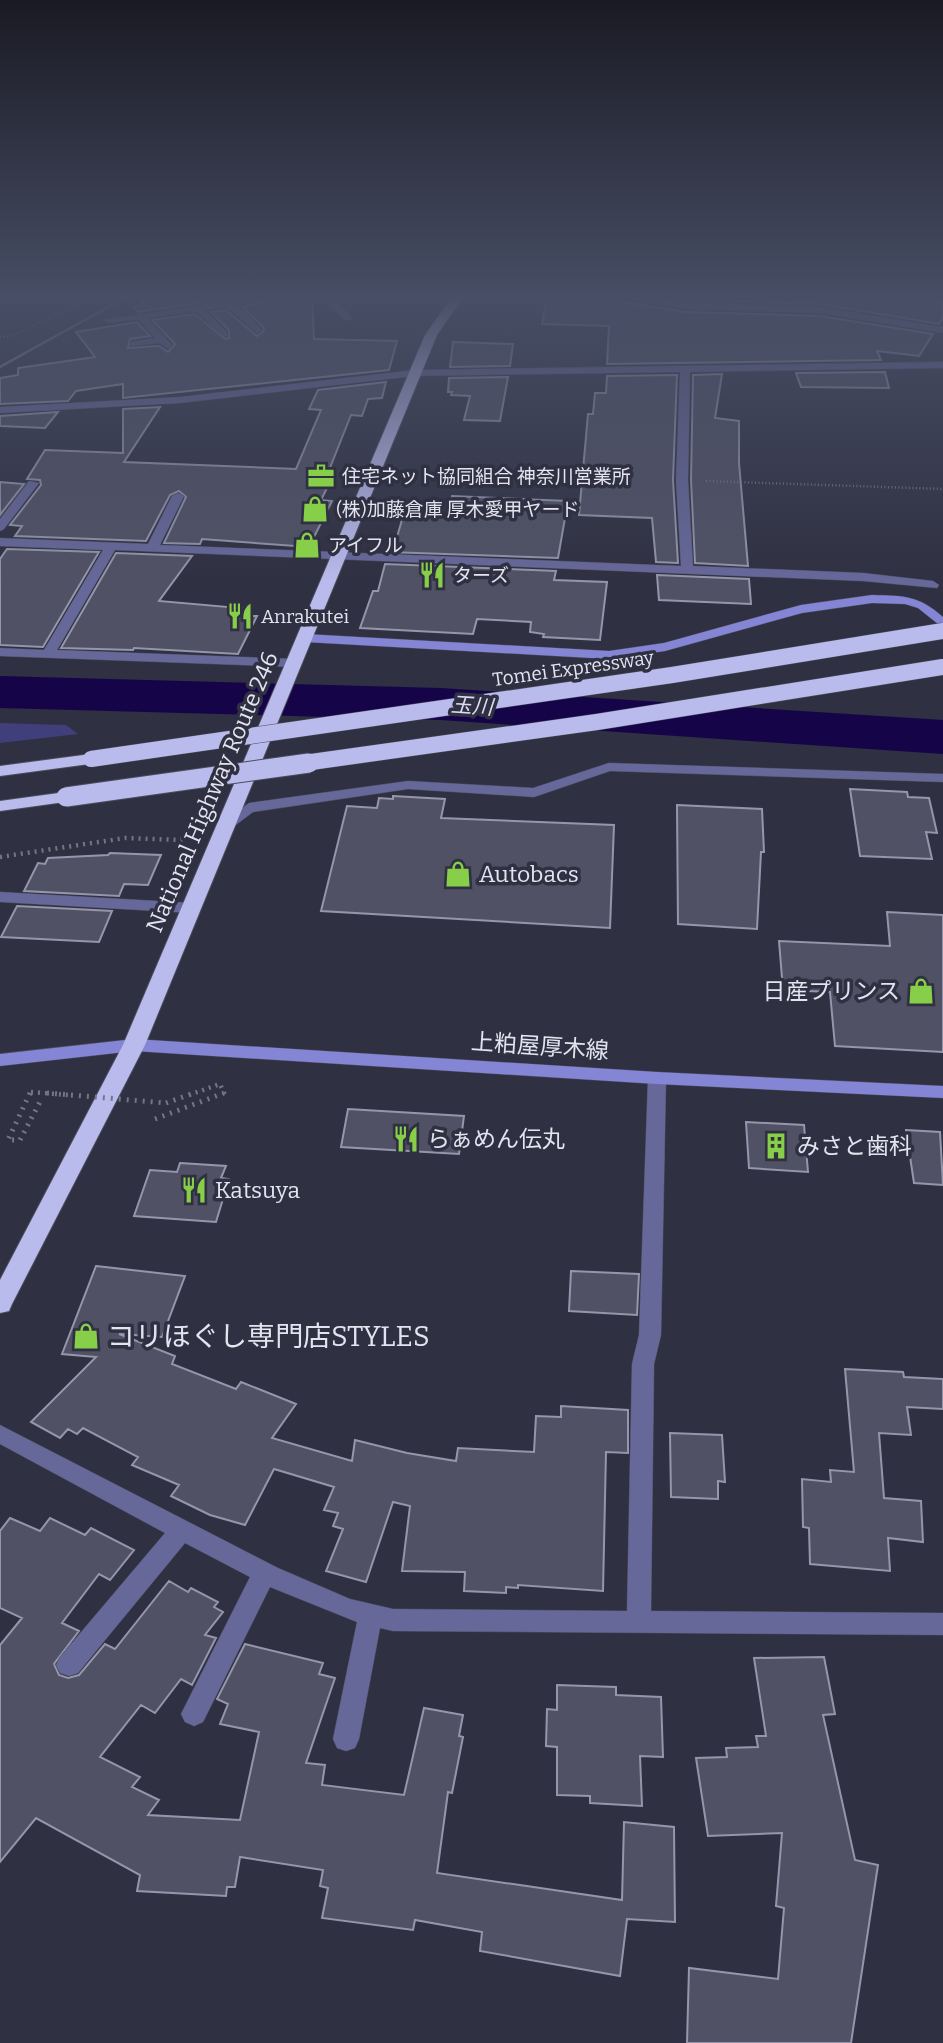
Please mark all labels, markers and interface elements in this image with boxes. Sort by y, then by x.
office icon: 住宅ネット協同組合 神奈川営業所 [306,461,336,491]
place label: 住宅ネット協同組合 神奈川営業所 [342,465,631,488]
shop icon: (株)加藤倉庫 厚木愛甲ヤード [300,494,330,524]
place label: (株)加藤倉庫 厚木愛甲ヤード [336,498,580,521]
shop icon: アイフル [292,530,322,560]
place label: アイフル [328,534,403,557]
restaurant icon: ターズ [417,560,447,590]
place label: ターズ [453,564,509,587]
restaurant icon: Anrakutei [225,601,255,631]
place label: Anrakutei [261,605,350,628]
street label: Tomei Expressway [491,646,656,691]
street label: National Highway Route 246 [140,648,284,936]
water label: 玉川 [450,692,496,721]
shop icon: Autobacs [443,859,473,889]
place label: Autobacs [479,860,579,888]
shop icon: 日産プリンス [906,976,936,1006]
place label: 日産プリンス [762,977,900,1005]
street label: 上粕屋厚木線 [470,1027,610,1065]
restaurant icon: らぁめん伝丸 [391,1124,421,1154]
place label: らぁめん伝丸 [427,1125,565,1153]
building icon: みさと歯科 [761,1131,791,1161]
place label: みさと歯科 [797,1132,912,1160]
restaurant icon: Katsuya [179,1175,209,1205]
place label: Katsuya [215,1176,301,1204]
place label: コリほぐし専門店STYLES [107,1320,430,1353]
shop icon: コリほぐし専門店STYLES [71,1321,101,1351]

